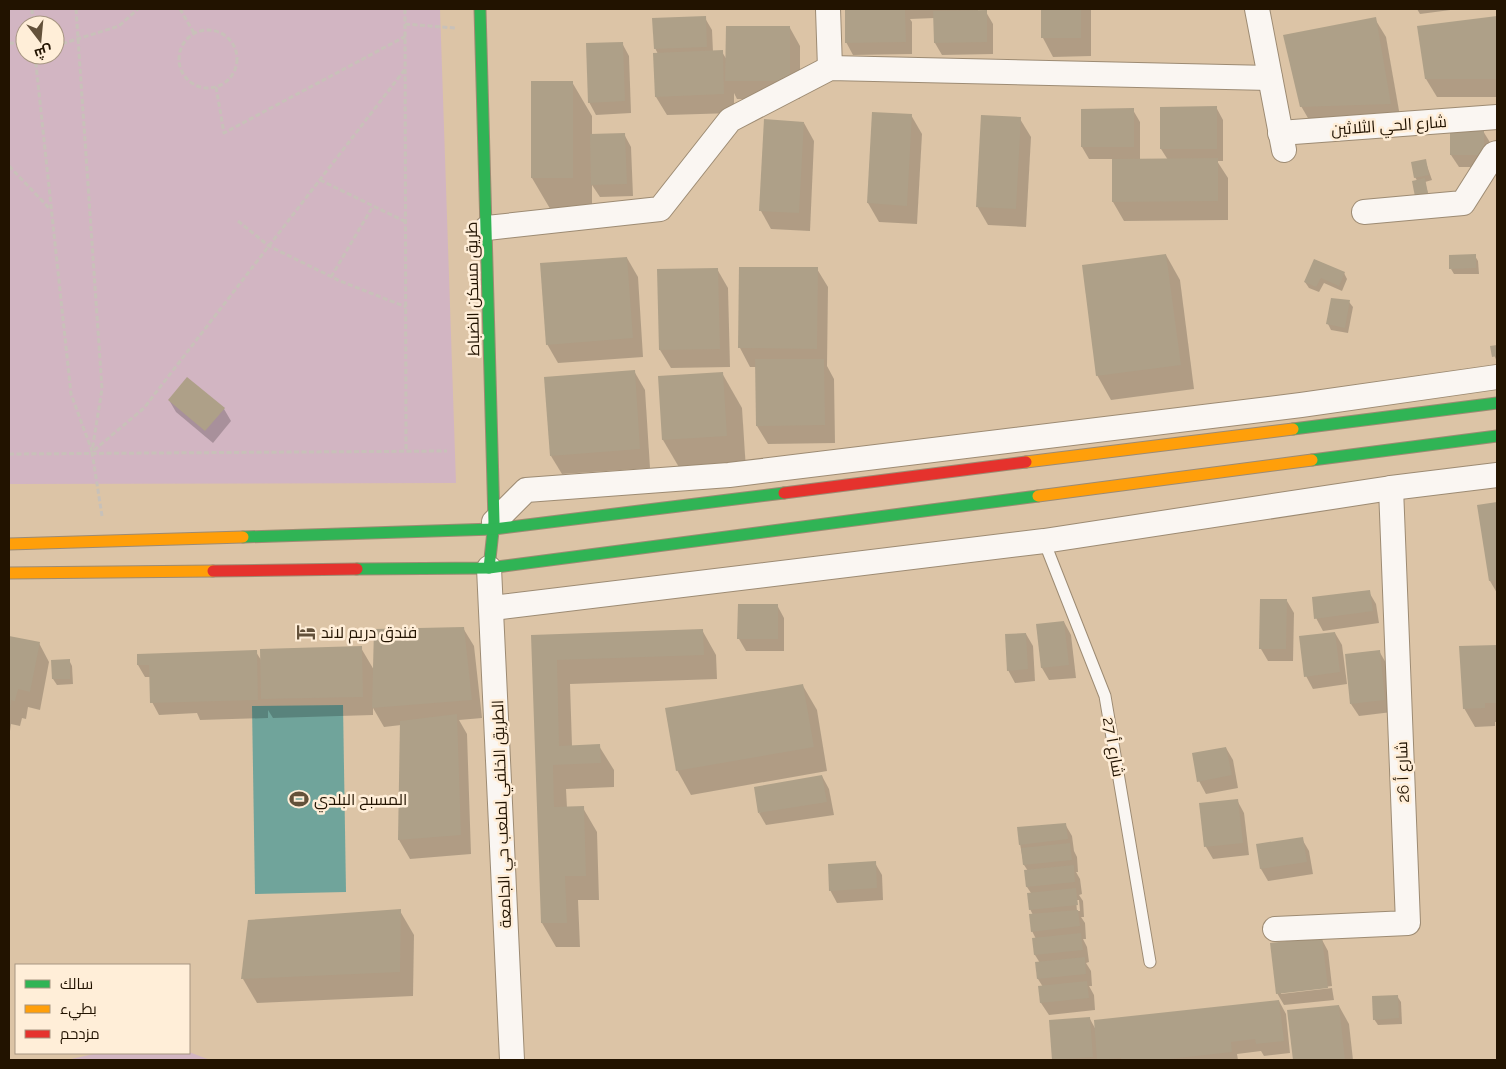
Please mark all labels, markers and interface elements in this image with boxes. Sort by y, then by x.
north arrow [15,15,65,65]
text: ش [32,41,54,63]
street label: شارع الحي الثلاثين [1331,112,1448,143]
street label: طريق مسكن الضباط [462,222,484,356]
hotel icon: فندق دريم لاند [295,621,317,643]
place label: فندق دريم لاند [321,623,417,644]
street label: الطريق الخلفي لملعب حي الجامعة [488,699,519,928]
street label: شارع أ 27 [1097,716,1128,779]
street label: شارع أ 26 [1392,741,1415,803]
sports icon: المسبح البلدي [288,788,310,810]
place label: المسبح البلدي [314,790,407,813]
legend [15,964,190,1054]
text: سالك [60,975,93,993]
text: بطيء [60,1000,97,1021]
text: مزدحم [60,1025,100,1044]

